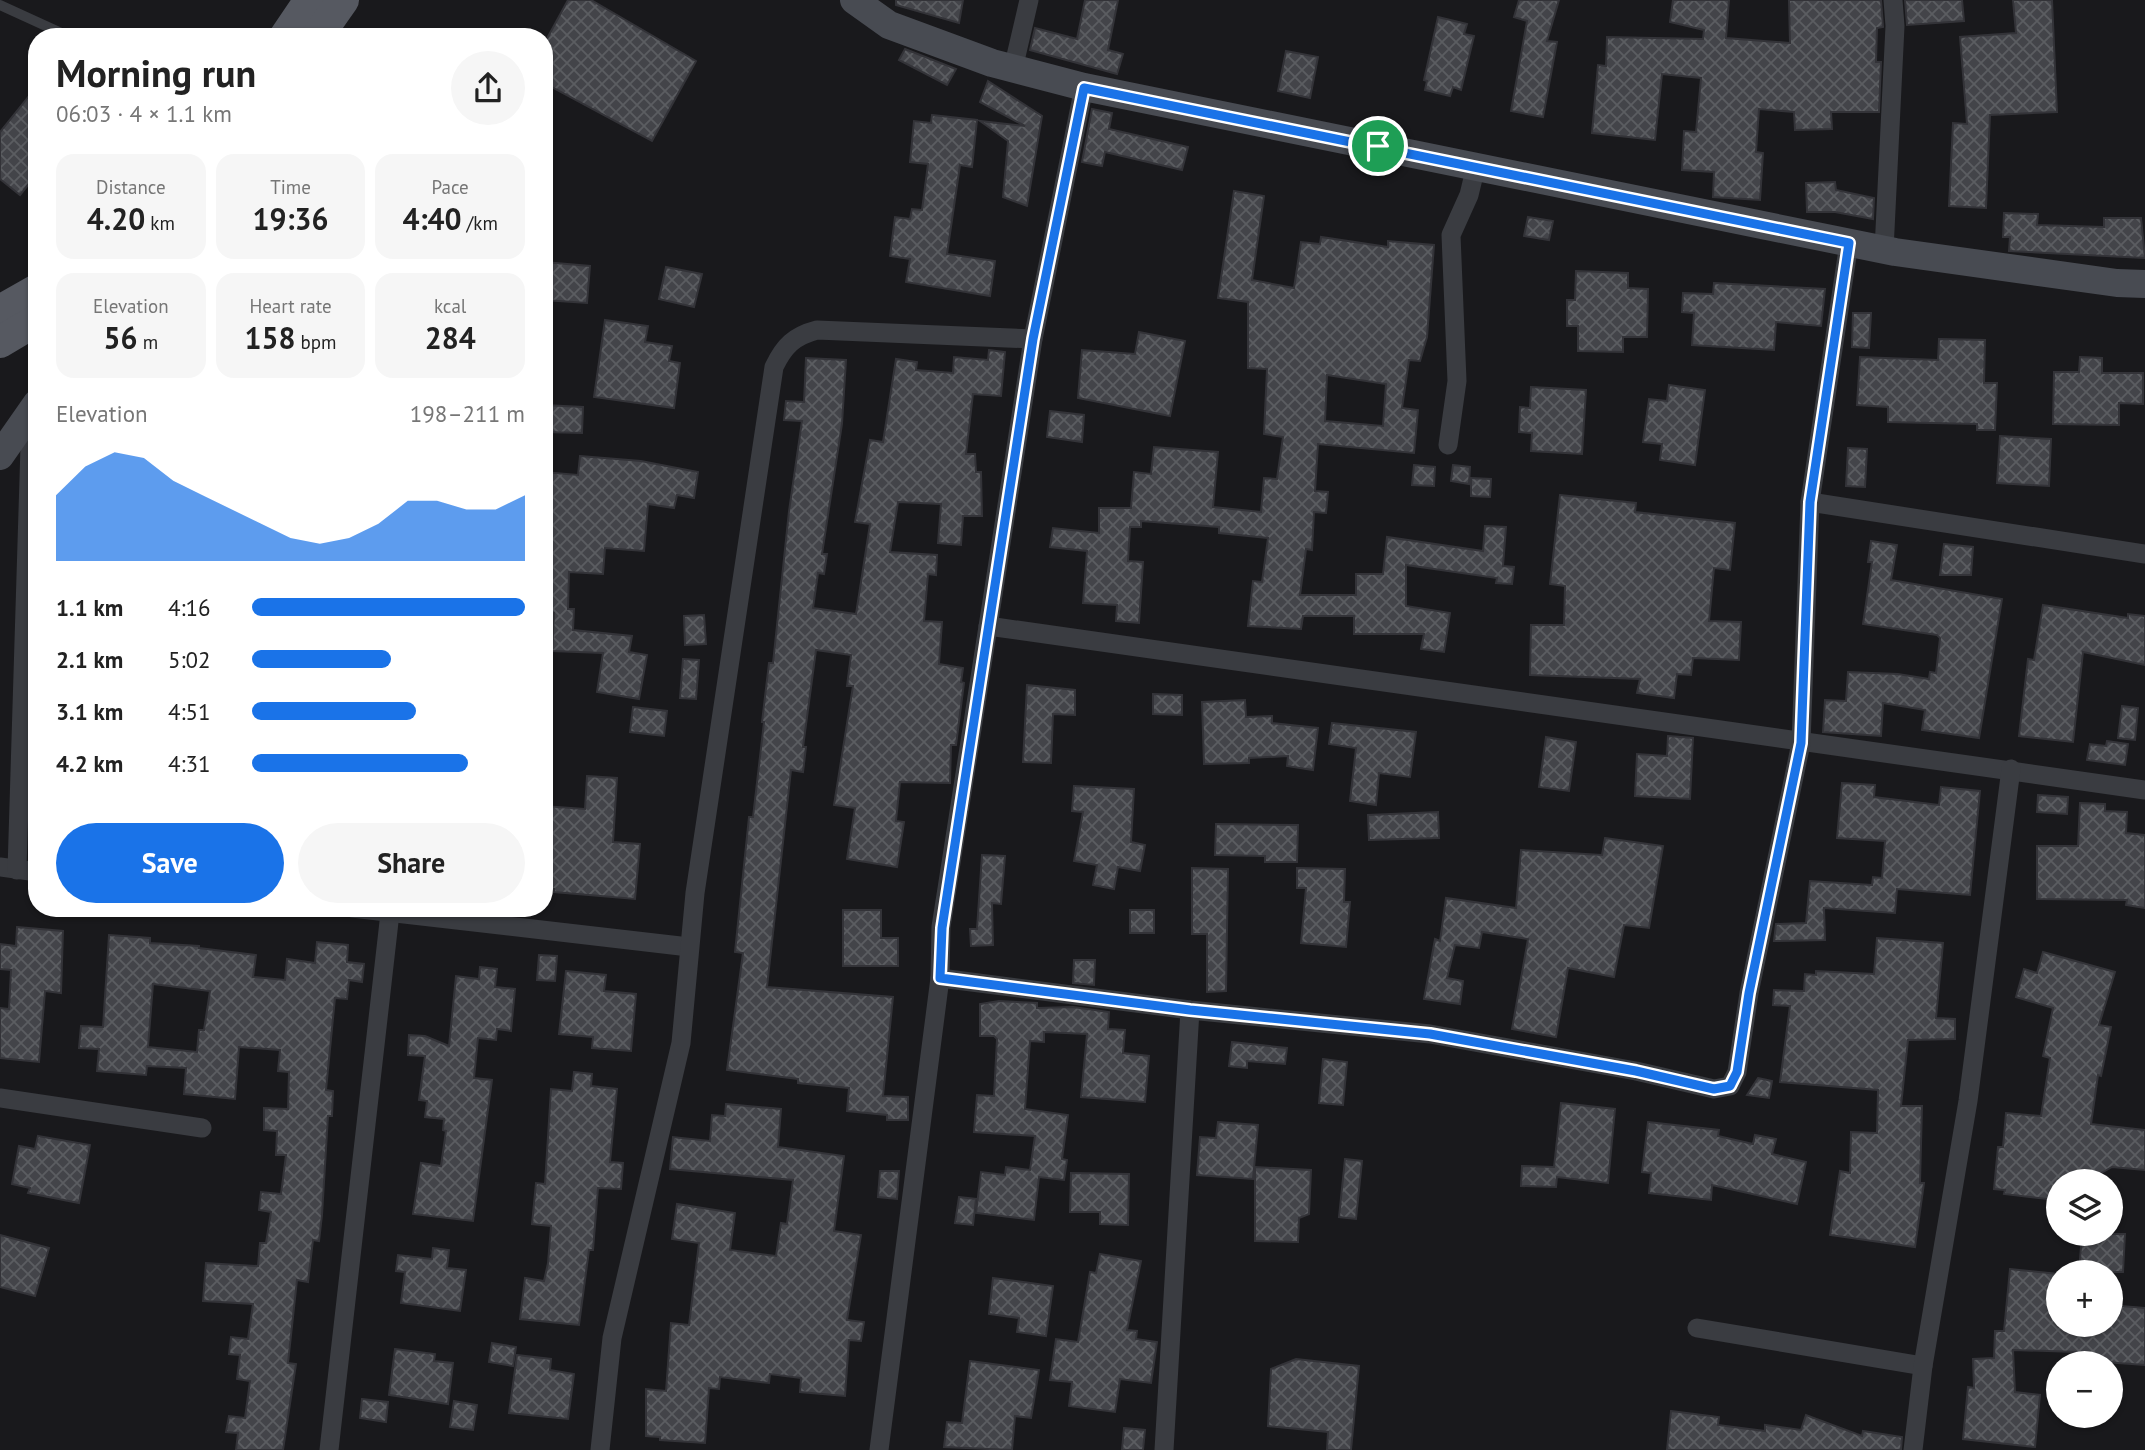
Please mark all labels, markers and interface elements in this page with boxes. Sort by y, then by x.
text: Morning run [56,48,256,97]
button: share [451,51,525,125]
text: 06:03 · 4 × 1.1 km [56,99,232,128]
pin [1348,116,1408,176]
icon: arrive [1359,127,1397,165]
text: Distance [96,175,166,199]
text: Time [270,175,311,199]
text: Pace [432,175,469,199]
text: 4.20 [87,199,145,238]
text: 19:36 [252,199,329,238]
text: 4:40 [402,199,462,238]
text: km [145,211,175,235]
text: /km [462,211,498,235]
text: Elevation [93,294,169,318]
text: Heart rate [249,294,332,318]
text: kcal [434,294,466,318]
text: 56 [104,318,138,357]
text: 158 [244,318,295,357]
text: 284 [425,318,476,357]
text: m [138,330,158,354]
text: bpm [295,330,337,354]
text: Elevation [56,399,148,428]
text: 198–211 m [410,399,525,428]
text: 1.1 km [56,593,123,622]
text: 4:16 [168,593,211,622]
text: 2.1 km [56,645,123,674]
text: 5:02 [168,645,211,674]
text: 3.1 km [56,697,123,726]
text: 4:51 [168,697,211,726]
text: 4.2 km [56,749,123,778]
text: 4:31 [168,749,211,778]
button: Save [56,823,284,903]
button: Share [298,823,525,903]
map controls [2046,1169,2123,1428]
button: layers [2046,1169,2123,1246]
button: + [2046,1260,2123,1337]
button: − [2046,1351,2123,1428]

